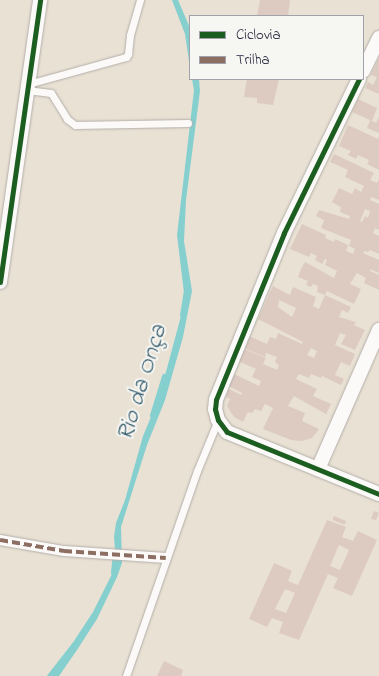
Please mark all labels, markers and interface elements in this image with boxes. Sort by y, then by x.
legend [189,15,364,80]
text: Ciclovia [236,24,281,46]
text: Trilha [236,49,270,71]
water label: Rio da Onça [112,322,174,444]

